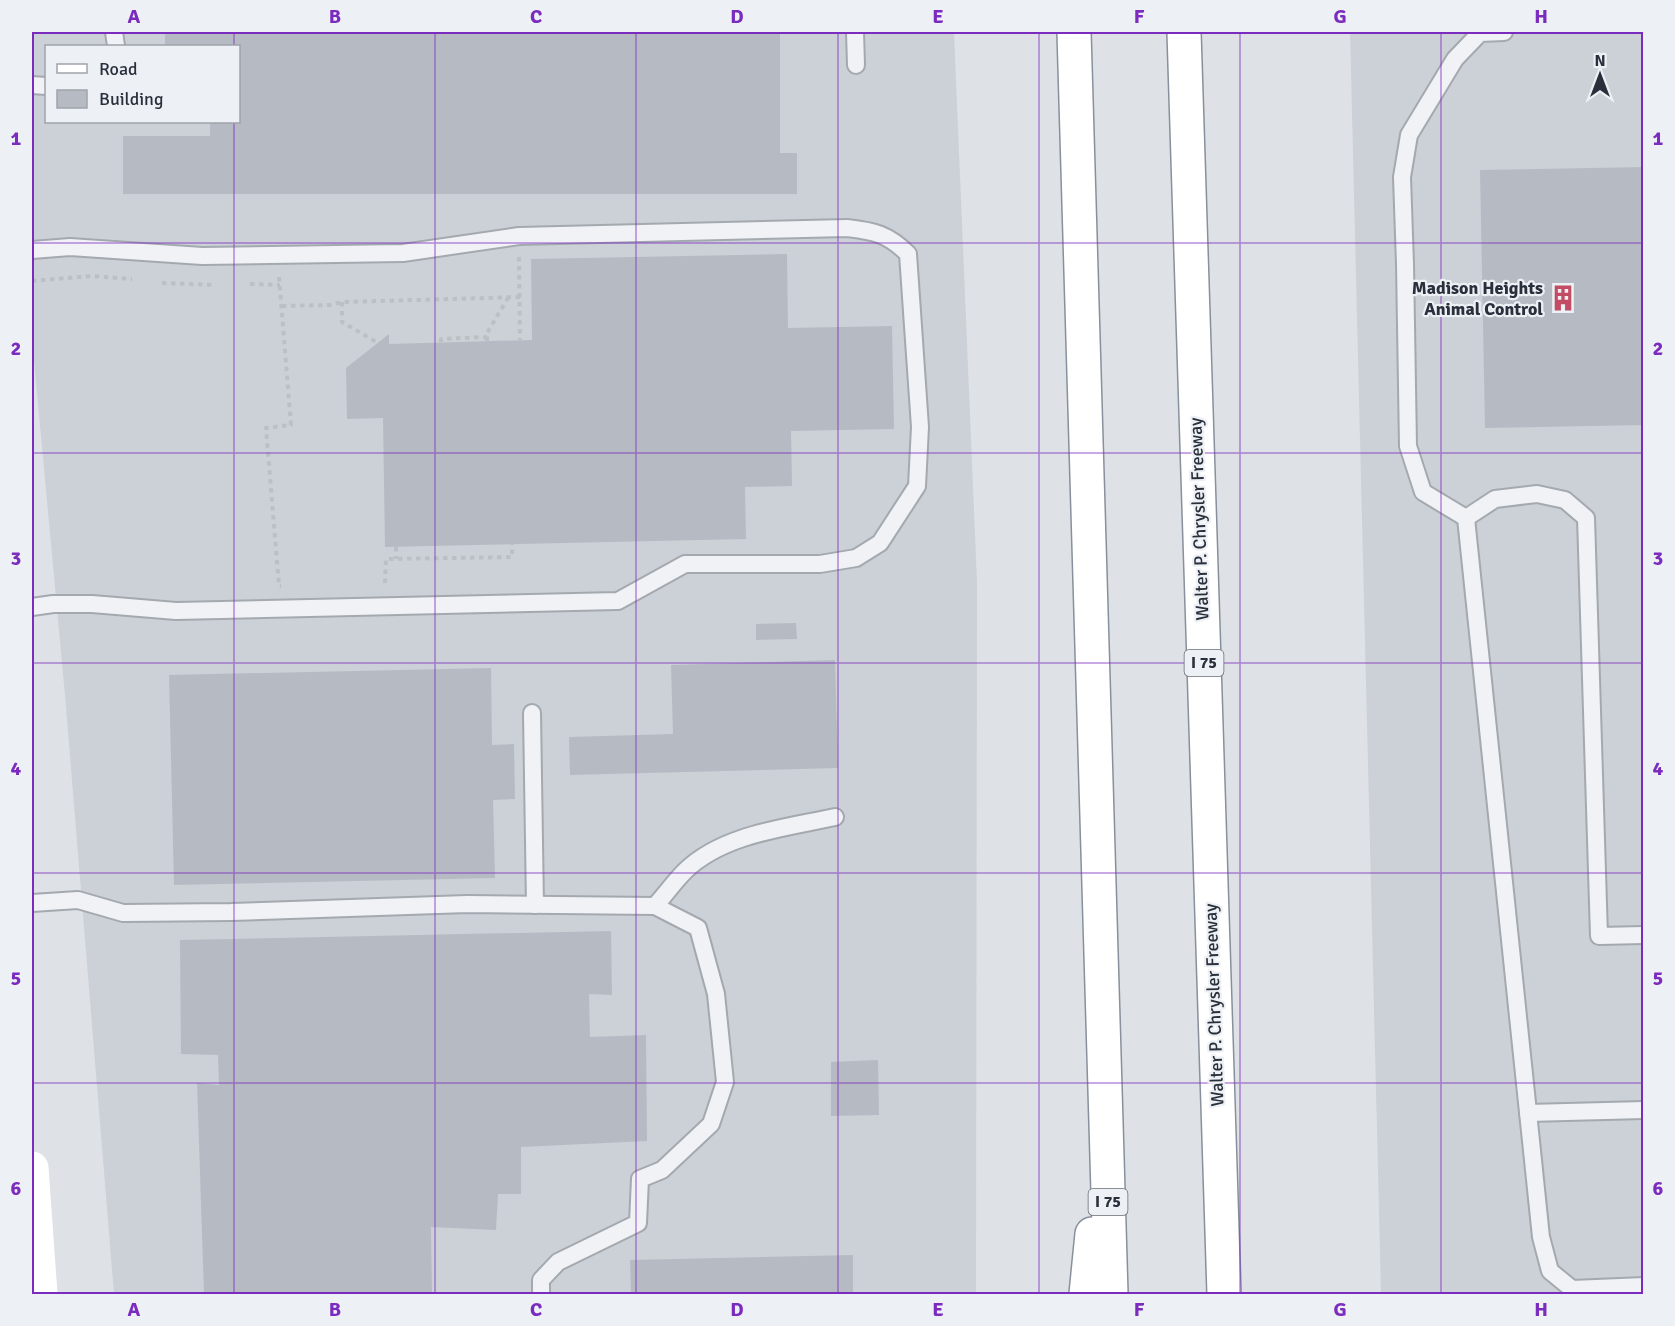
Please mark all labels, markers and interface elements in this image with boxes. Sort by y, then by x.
text: A [128,4,141,29]
text: B [329,4,341,29]
text: C [530,4,542,29]
text: D [730,4,744,29]
text: E [932,4,944,29]
text: F [1134,4,1145,29]
text: G [1333,4,1347,29]
text: H [1534,4,1548,29]
legend [45,45,240,123]
north arrow [1570,45,1630,105]
text: N [1594,51,1606,71]
text: Road [99,58,138,80]
text: Building [99,88,163,110]
text: 1 [11,126,22,151]
text: 1 [1653,126,1664,151]
place label: Madison Heights Animal Control [1412,277,1543,320]
building icon: Madison Heights Animal Control [1548,283,1578,313]
text: 2 [11,336,21,361]
text: 2 [1653,336,1663,361]
street label: Walter P. Chrysler Freeway [1184,417,1214,621]
text: 3 [11,546,21,571]
text: 3 [1653,546,1663,571]
road number: I 75 [1184,650,1224,676]
text: 4 [11,756,22,781]
text: 4 [1653,756,1664,781]
street label: Walter P. Chrysler Freeway [1199,903,1229,1107]
text: 5 [11,966,21,991]
text: 5 [1653,966,1663,991]
text: 6 [11,1176,22,1201]
text: 6 [1653,1176,1664,1201]
road number: I 75 [1088,1189,1128,1215]
text: A [128,1297,141,1322]
text: B [329,1297,341,1322]
text: C [530,1297,542,1322]
text: D [730,1297,744,1322]
text: E [932,1297,944,1322]
text: F [1134,1297,1145,1322]
text: G [1333,1297,1347,1322]
text: H [1534,1297,1548,1322]

